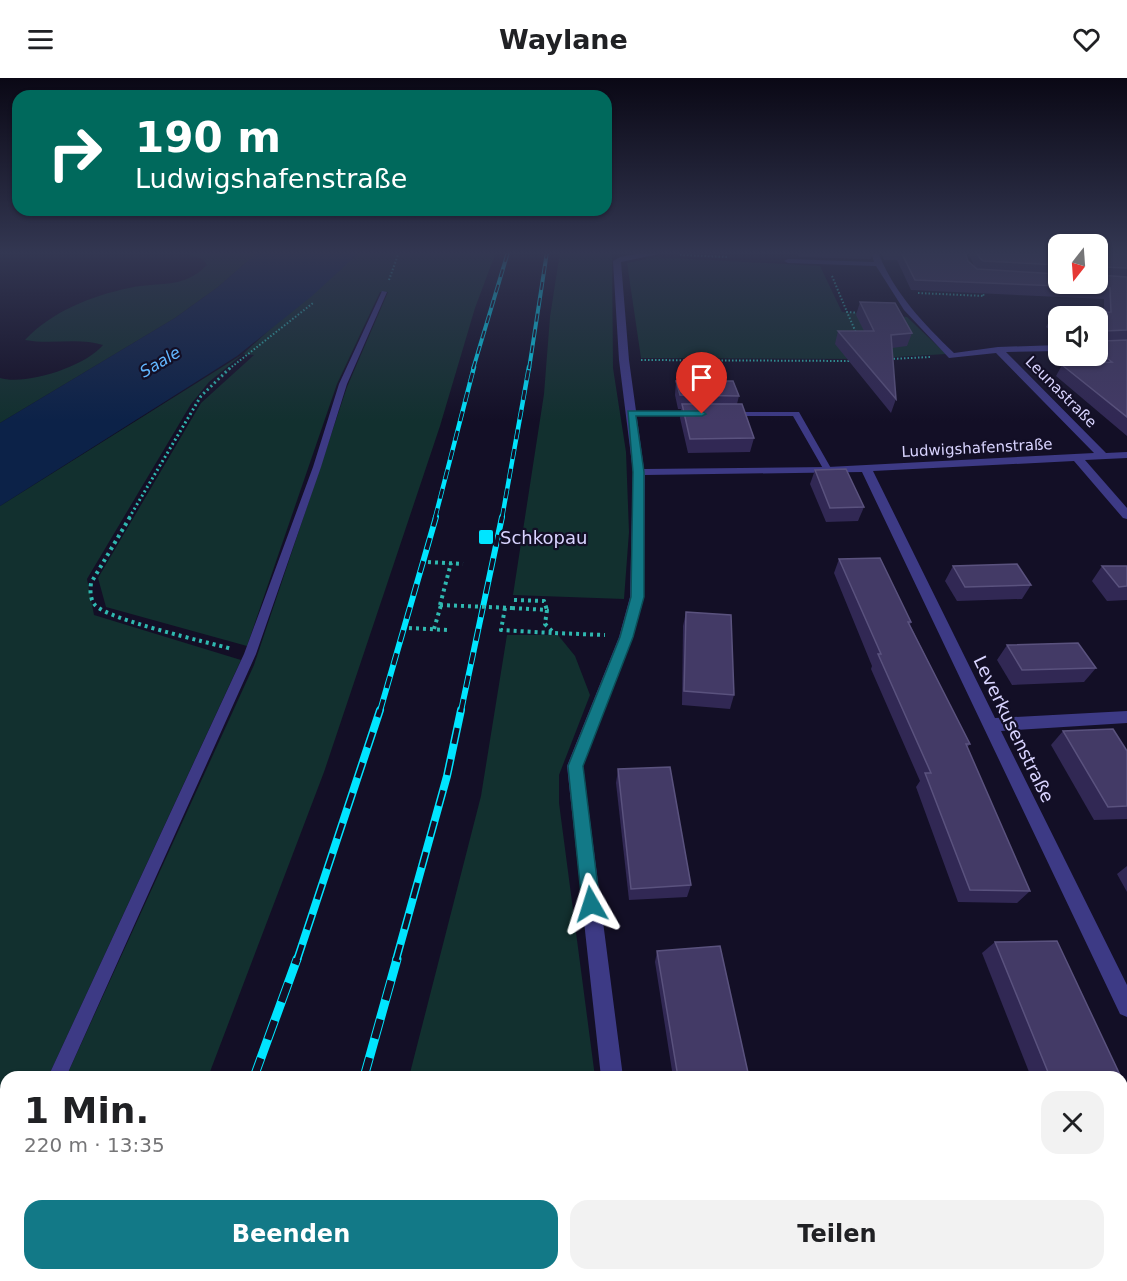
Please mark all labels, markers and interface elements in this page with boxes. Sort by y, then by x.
icon: menu [24,23,57,56]
icon: heart [1070,23,1103,56]
text: Waylane [499,24,628,55]
text: 190 m [135,113,281,162]
icon: right [36,114,114,192]
text: Ludwigshafenstraße [135,163,407,194]
north arrow [1048,234,1108,294]
map controls [1048,234,1108,366]
button: sound [1048,306,1108,366]
water label: Saale [136,342,184,381]
pin [676,352,727,414]
street label: Leunastraße [1022,353,1100,431]
icon: arrive [685,361,718,394]
street label: Ludwigshafenstraße [901,435,1053,461]
place label: Schkopau [500,527,587,548]
marker: Schkopau [477,528,495,546]
street label: Leverkusenstraße [969,652,1059,806]
position arrow [559,872,623,936]
text: 1 Min. [24,1090,149,1131]
button: close [1041,1091,1104,1154]
text: 220 m · 13:35 [24,1133,165,1157]
button: Beenden [24,1200,558,1269]
button: Teilen [570,1200,1104,1269]

